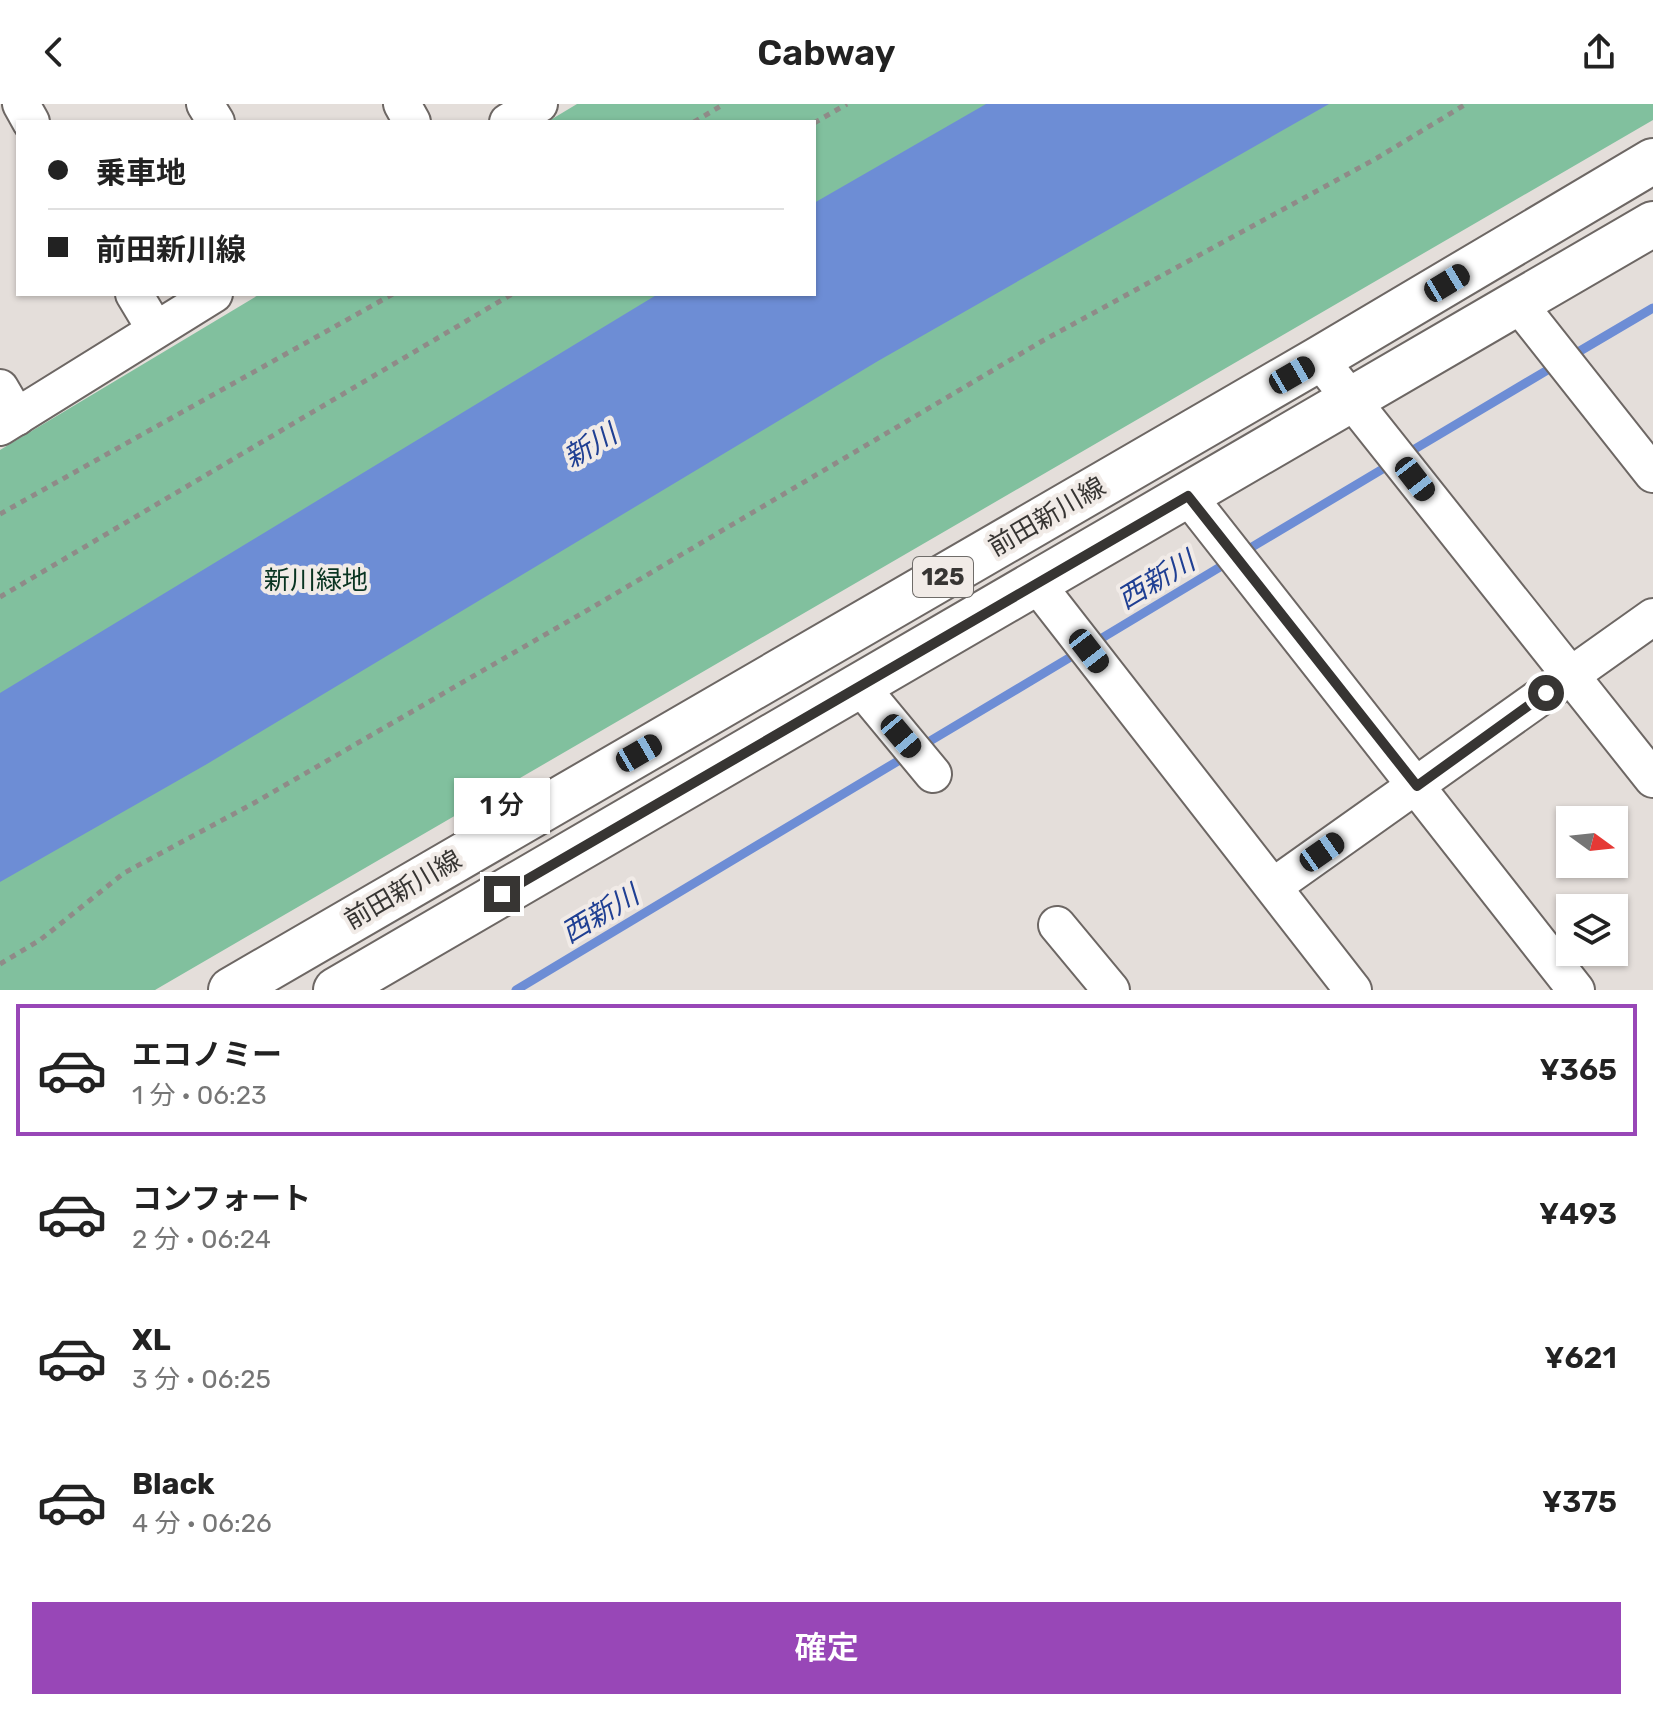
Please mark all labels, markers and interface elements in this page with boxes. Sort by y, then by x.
icon: back [32,30,76,74]
icon: share [1577,30,1621,74]
text: Cabway [757,31,896,74]
text: 乗車地 [96,155,186,191]
text: 前田新川線 [96,232,246,268]
car [1420,260,1474,306]
car [1265,353,1319,397]
water label: 新川 [557,416,625,475]
car [1391,453,1439,505]
street label: 前田新川線 [983,471,1111,563]
water label: 西新川 [1111,543,1203,616]
road number: 125 [913,557,973,597]
park label: 新川緑地 [264,565,368,596]
car [1065,625,1113,677]
route start [1528,675,1564,711]
car [876,710,926,762]
car [612,731,666,775]
callout: 1 分 [454,778,550,834]
text: 1 分 [480,790,524,821]
north arrow [1556,806,1628,878]
map controls [1556,806,1628,966]
car [1295,828,1349,876]
street label: 前田新川線 [339,844,467,936]
route end [484,876,520,912]
water label: 西新川 [555,877,647,950]
button: layers [1556,894,1628,966]
icon: car [36,1034,108,1106]
text: エコノミー [132,1037,282,1073]
text: ¥365 [1539,1052,1617,1088]
text: 1 分 · 06:23 [132,1080,267,1111]
icon: car [36,1178,108,1250]
text: コンフォート [132,1181,311,1217]
text: ¥493 [1539,1196,1617,1232]
text: 2 分 · 06:24 [132,1224,271,1255]
icon: car [36,1322,108,1394]
text: XL [132,1322,171,1358]
text: ¥621 [1544,1340,1617,1376]
text: 3 分 · 06:25 [132,1364,271,1395]
icon: car [36,1466,108,1538]
text: Black [132,1466,215,1502]
text: ¥375 [1542,1484,1617,1520]
text: 4 分 · 06:26 [132,1508,272,1539]
button: 確定 [32,1602,1621,1694]

